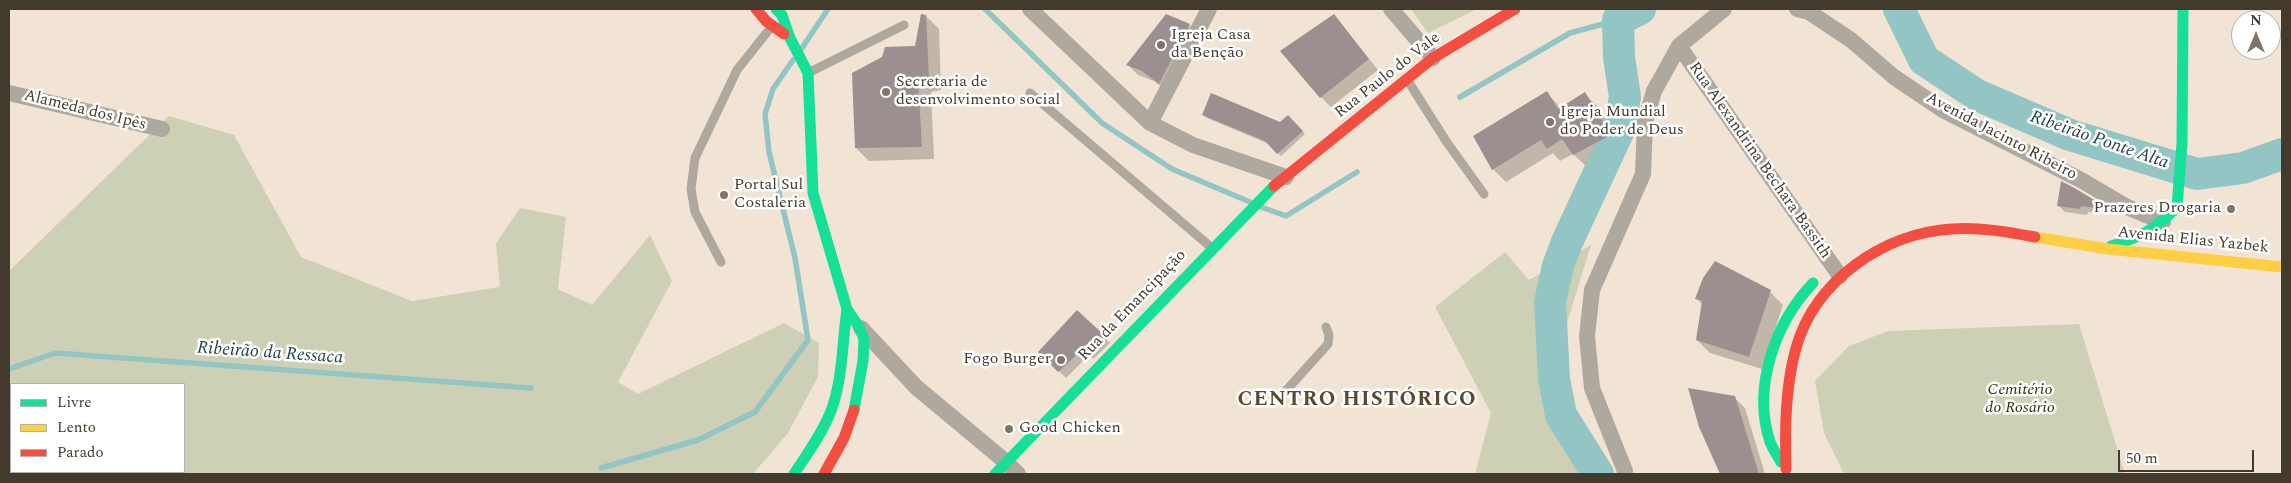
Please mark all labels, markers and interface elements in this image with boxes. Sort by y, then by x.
north arrow [2231,10,2281,60]
text: N [2250,10,2262,31]
place label: Igreja Casa da Benção [1171,26,1251,64]
street label: Rua Paulo do Vale [1332,29,1444,123]
marker: Igreja Casa da Benção [1155,39,1167,51]
street label: Rua Alexandrina Bechara Bassith [1684,59,1834,263]
place label: Secretaria de desenvolvimento social [896,73,1060,111]
marker: Secretaria de desenvolvimento social [880,86,892,98]
street label: Alameda dos Ipês [22,87,148,135]
street label: Avenida Jacinto Ribeiro [1922,89,2080,185]
place label: Igreja Mundial do Poder de Deus [1560,103,1684,141]
water label: Ribeirão Ponte Alta [2027,107,2171,175]
marker: Igreja Mundial do Poder de Deus [1544,116,1556,128]
place label: Portal Sul Costaleria [734,176,806,214]
marker: Portal Sul Costaleria [718,189,730,201]
place label: Prazeres Drogaria [2093,199,2221,219]
marker: Prazeres Drogaria [2225,203,2237,215]
street label: Avenida Elias Yazbek [2116,224,2270,258]
street label: Rua da Emancipação [1075,246,1191,366]
water label: Ribeirão da Ressaca [196,338,344,370]
place label: Fogo Burger [963,350,1051,370]
marker: Fogo Burger [1055,354,1067,366]
park label: Cemitério do Rosário [1985,381,2055,419]
legend [10,383,185,473]
district label: CENTRO HISTÓRICO [1235,388,1479,414]
text: Livre [57,391,92,414]
text: Lento [57,416,96,439]
place label: Good Chicken [1019,419,1121,439]
marker: Good Chicken [1003,423,1015,435]
scale bar [2121,440,2257,472]
text: Parado [57,441,104,464]
text: 50 m [2126,447,2158,470]

